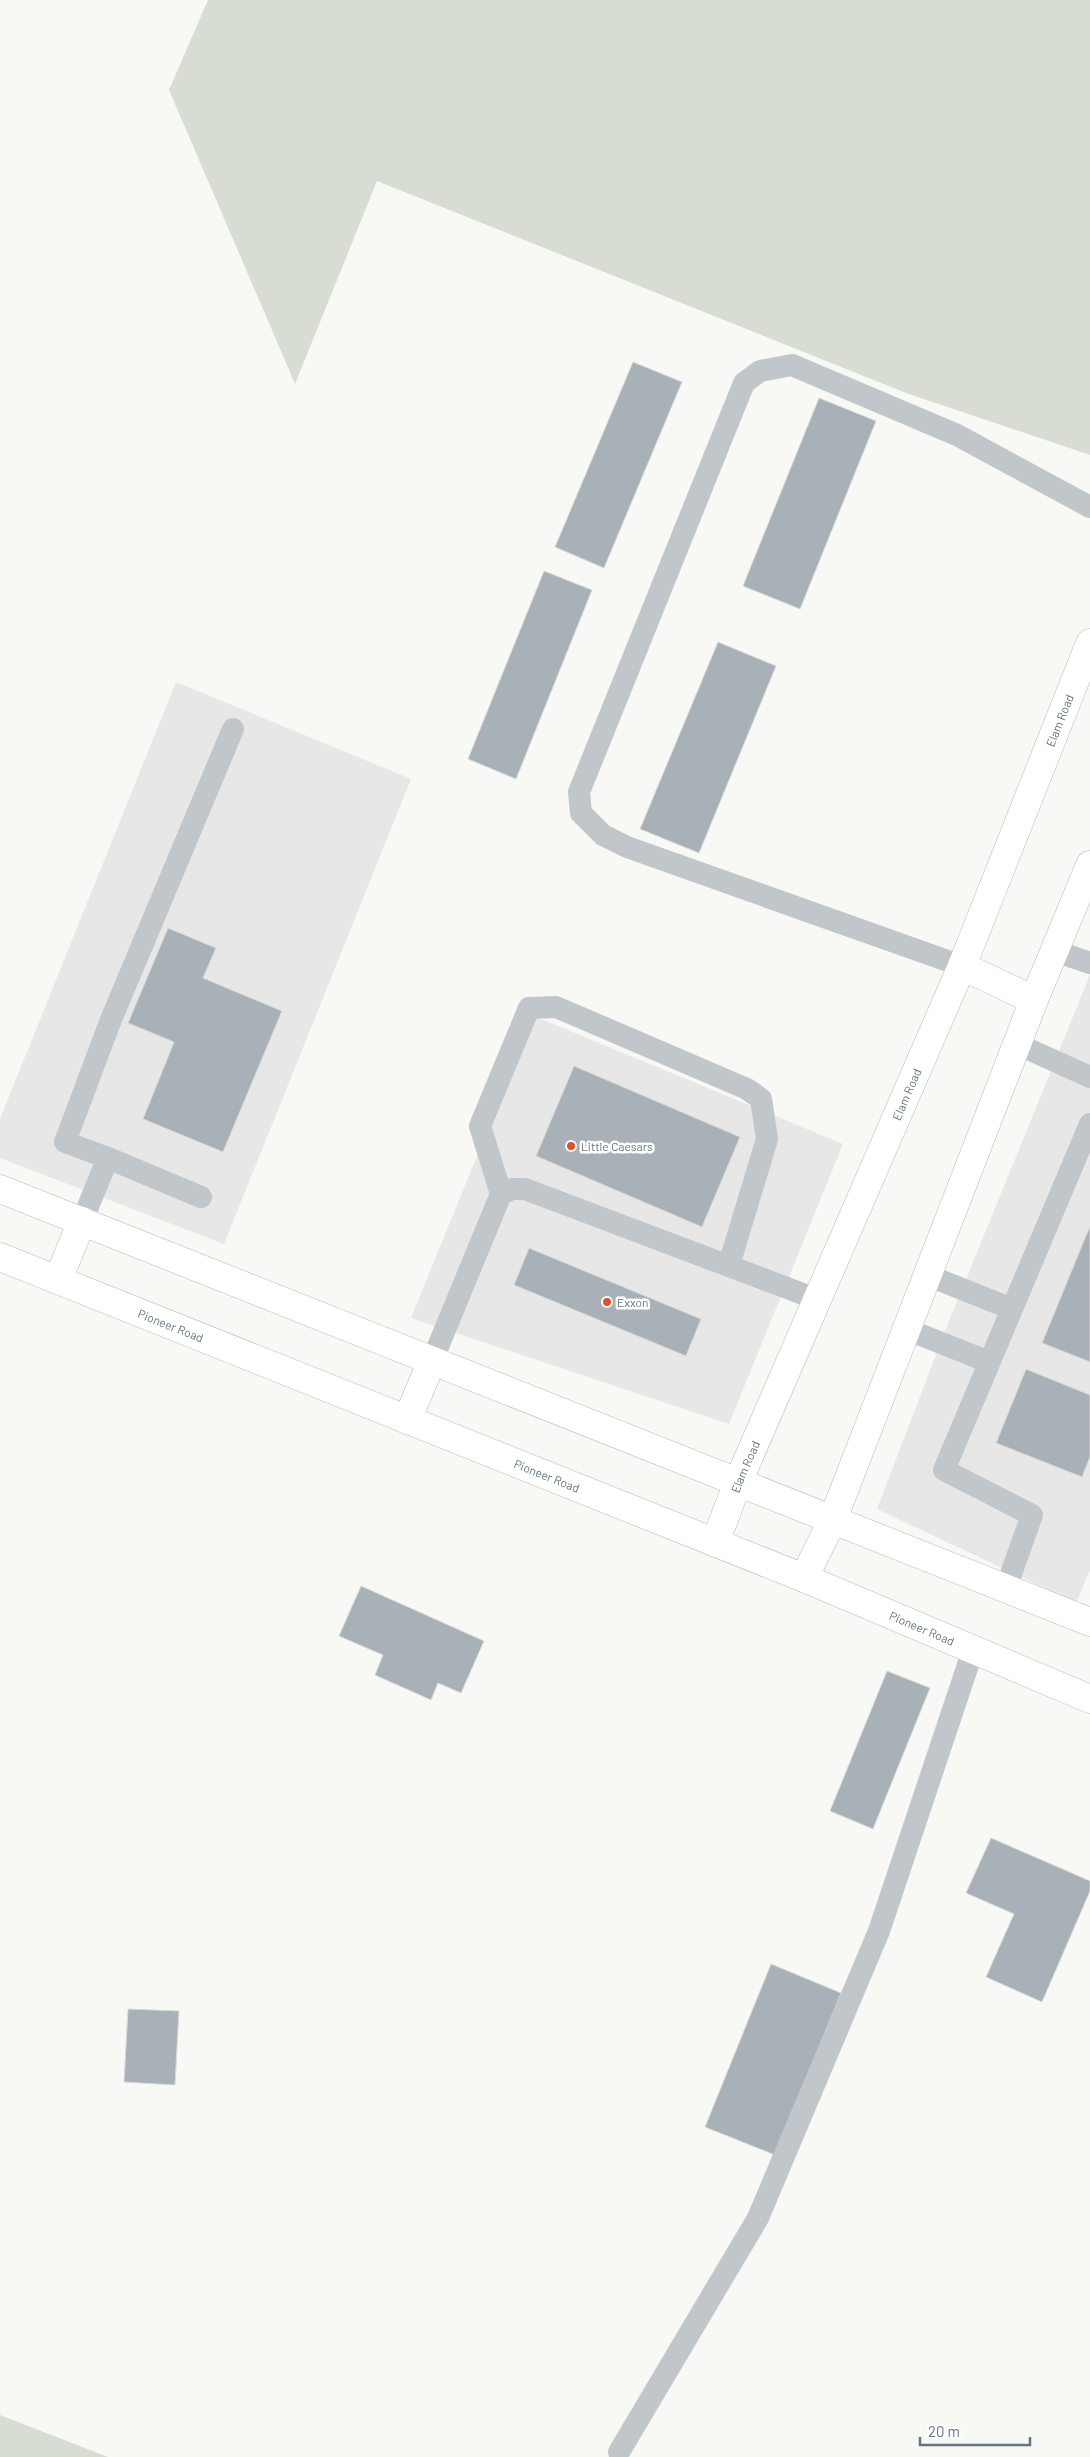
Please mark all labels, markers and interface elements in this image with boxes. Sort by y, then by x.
street label: Elam Road [1043,692,1076,748]
street label: Elam Road [889,1066,924,1122]
place label: Little Caesars [581,1139,653,1153]
marker: Little Caesars [565,1140,577,1152]
place label: Exxon [617,1295,648,1309]
marker: Exxon [601,1296,613,1308]
street label: Pioneer Road [136,1306,206,1345]
street label: Elam Road [728,1439,762,1495]
street label: Pioneer Road [512,1456,582,1495]
street label: Pioneer Road [888,1608,957,1648]
scale bar [920,2414,1030,2446]
text: 20 m [928,2422,960,2440]

